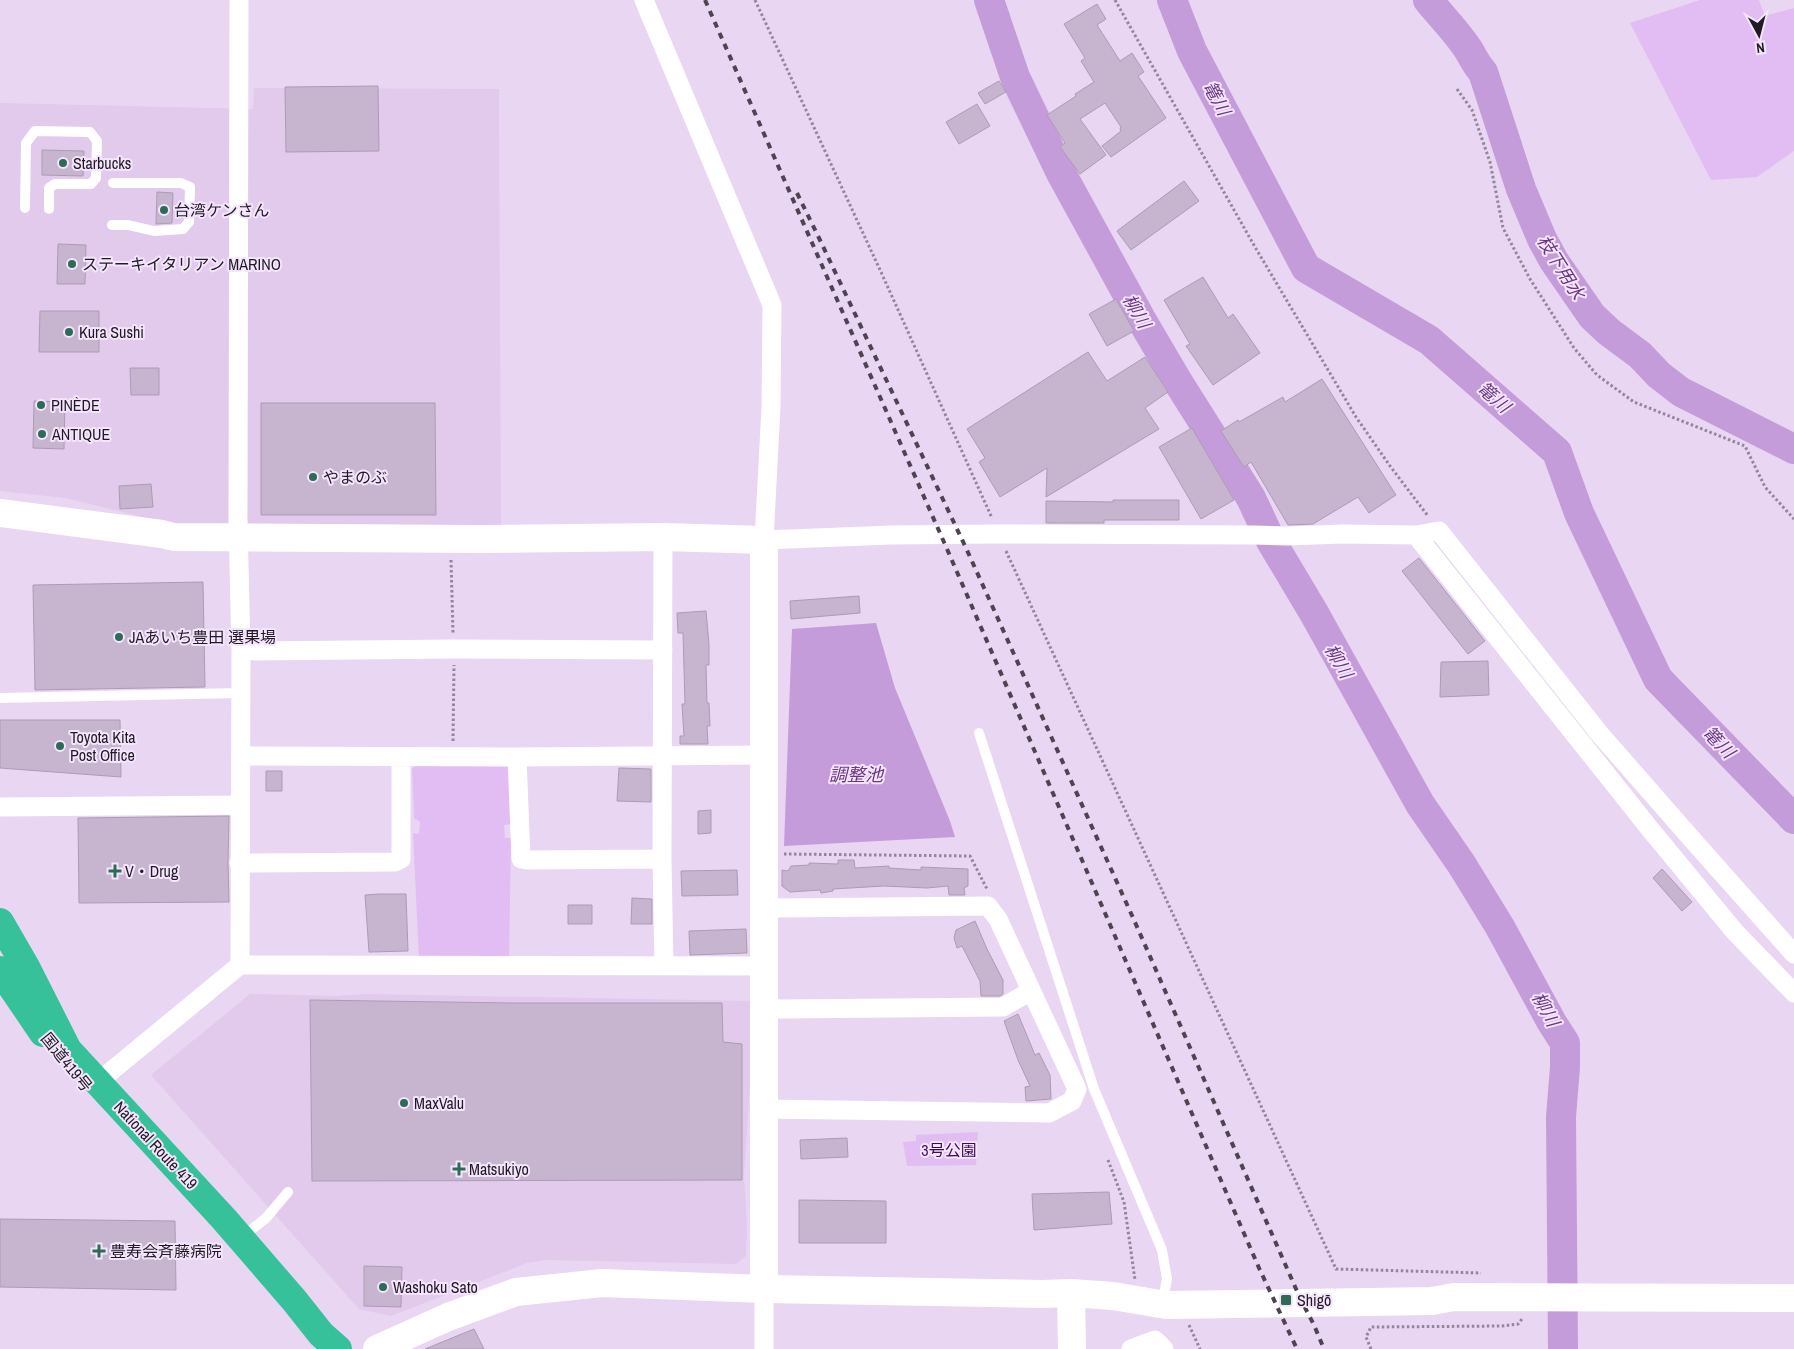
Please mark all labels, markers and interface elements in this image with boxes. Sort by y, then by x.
north arrow [1734,10,1784,60]
text: N [1755,38,1766,57]
water label: 篭川 [1198,76,1237,122]
place label: Starbucks [73,152,131,174]
marker: Starbucks [57,157,69,169]
place label: 台湾ケンさん [174,199,270,221]
marker: 台湾ケンさん [158,204,170,216]
water label: 枝下用水 [1531,230,1592,306]
place label: ステーキイタリアン MARINO [82,253,281,275]
marker: ステーキイタリアン MARINO [66,258,78,270]
water label: 柳川 [1117,289,1158,335]
place label: Kura Sushi [79,321,144,343]
marker: Kura Sushi [63,326,75,338]
water label: 篭川 [1472,376,1517,420]
place label: PINÈDE [51,394,100,416]
marker: PINÈDE [35,399,47,411]
place label: ANTIQUE [51,423,110,445]
marker: ANTIQUE [36,428,48,440]
place label: やまのぶ [323,466,387,488]
marker: やまのぶ [307,471,319,483]
place label: JAあいち豊田 選果場 [129,626,276,648]
marker: JAあいち豊田 選果場 [113,631,125,643]
water label: 柳川 [1319,639,1360,685]
water label: 篭川 [1698,720,1742,765]
place label: Toyota Kita Post Office [70,726,136,766]
marker: Toyota Kita Post Office [54,740,66,752]
water label: 調整池 [829,762,885,787]
place label: V・Drug [125,860,179,882]
marker: V・Drug [109,865,121,877]
water label: 柳川 [1526,987,1567,1033]
street label: 国道419号 [36,1028,98,1096]
place label: MaxValu [414,1092,464,1114]
street label: National Route 419 [109,1096,203,1194]
marker: MaxValu [398,1097,410,1109]
park label: 3号公園 [921,1139,977,1161]
place label: Matsukiyo [469,1158,529,1180]
marker: Matsukiyo [453,1163,465,1175]
place label: 豊寿会斉藤病院 [110,1240,222,1262]
marker: 豊寿会斉藤病院 [92,1244,106,1258]
place label: Washoku Sato [393,1276,478,1298]
marker: Washoku Sato [377,1281,389,1293]
place label: Shigō [1297,1289,1331,1311]
marker: Shigō [1279,1293,1293,1307]

